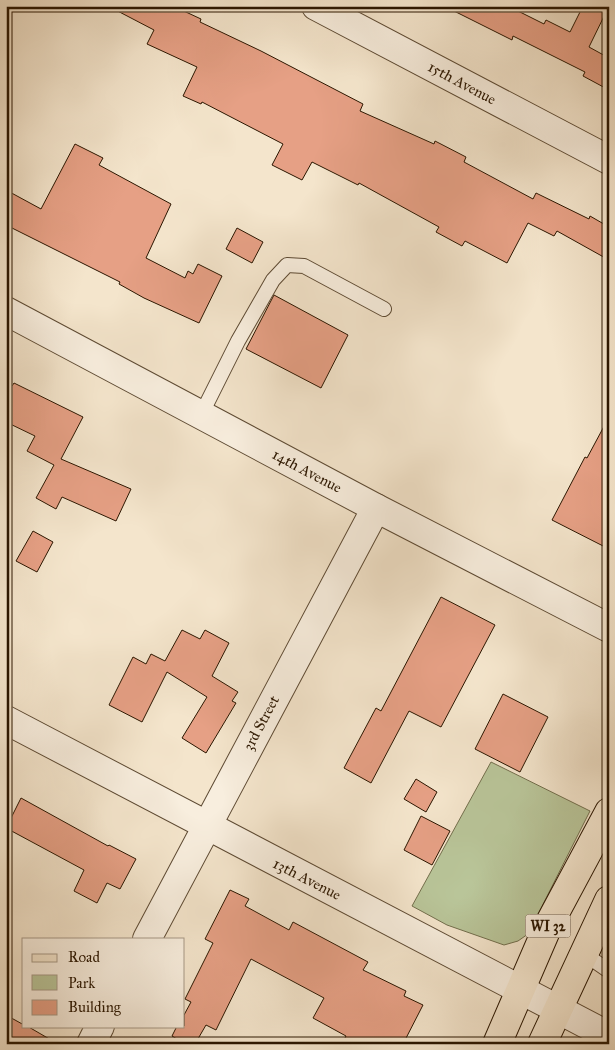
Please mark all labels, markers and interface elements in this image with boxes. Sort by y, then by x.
street label: 15th Avenue [425,58,499,108]
street label: 14th Avenue [269,445,345,497]
street label: 3rd Street [239,692,283,754]
street label: 13th Avenue [270,854,344,904]
road number: WI 32 [526,914,570,938]
legend [22,938,185,1028]
text: Road [68,948,100,966]
text: Park [68,974,95,992]
text: Building [68,998,122,1016]

